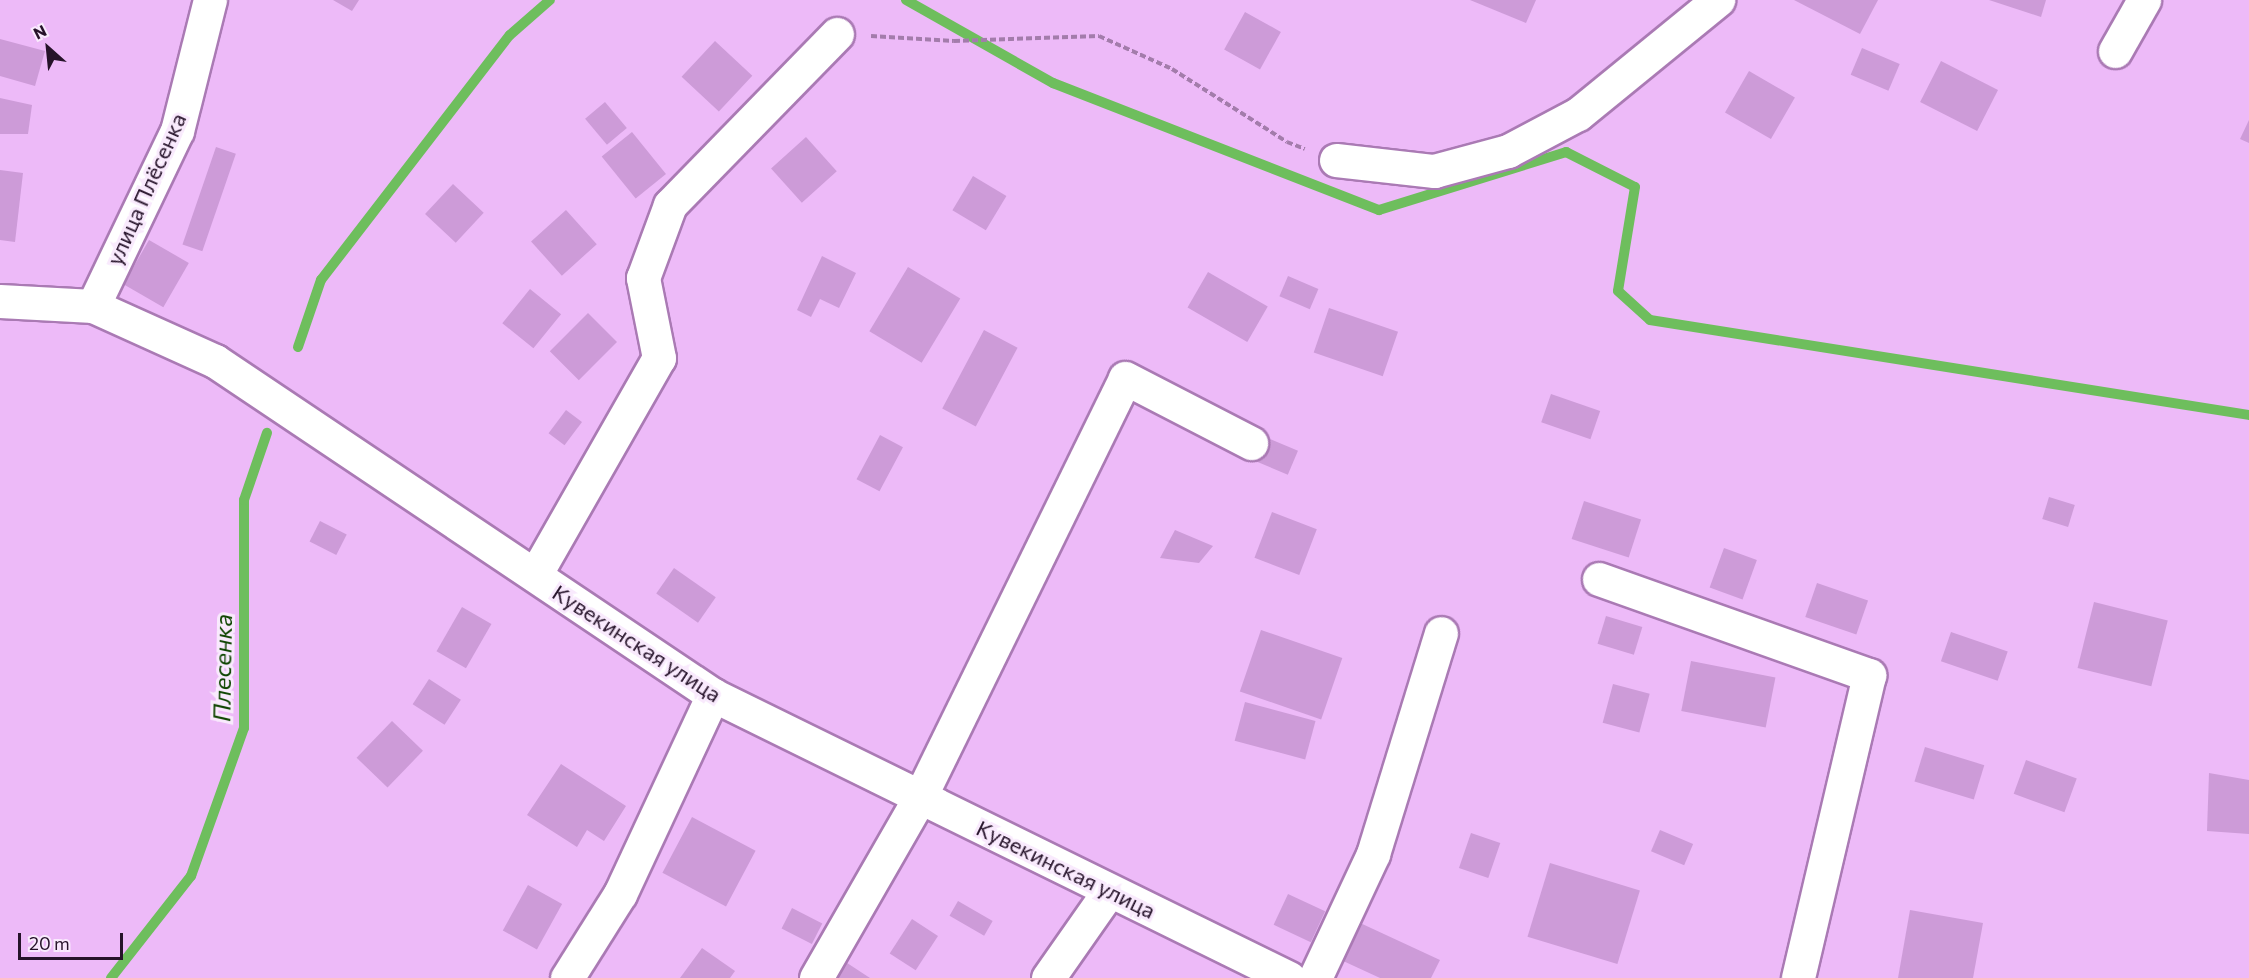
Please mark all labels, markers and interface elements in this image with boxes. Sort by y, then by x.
north arrow [18,18,78,78]
text: N [30,20,49,43]
street label: улица Плёсенка [101,109,191,269]
street label: Кувекинская улица [548,579,726,707]
water label: Плесенка [207,614,237,722]
street label: Кувекинская улица [972,814,1160,924]
scale bar [21,921,126,959]
text: 20 m [29,932,70,954]

